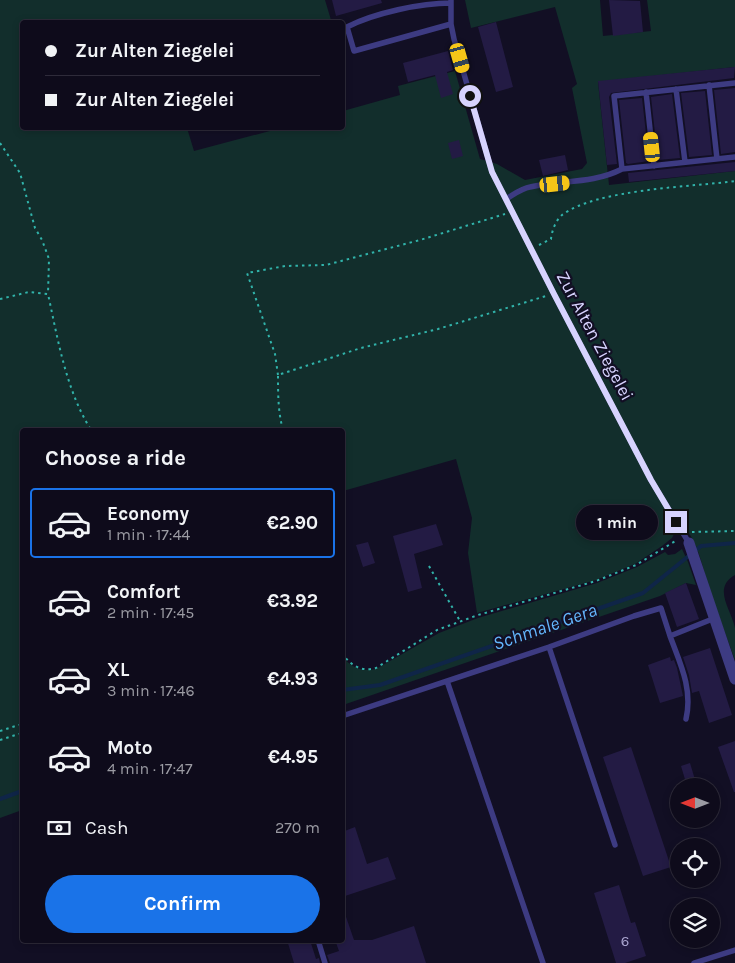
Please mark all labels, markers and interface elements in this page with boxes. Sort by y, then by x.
text: Zur Alten Ziegelei [75,40,234,62]
car [448,42,471,74]
route start [459,85,481,107]
text: Zur Alten Ziegelei [75,89,234,111]
car [642,131,661,163]
car [539,175,570,193]
street label: Zur Alten Ziegelei [552,268,638,404]
text: Choose a ride [45,445,186,471]
icon: car [47,501,92,546]
text: Economy [107,503,189,525]
callout: 1 min [576,504,658,540]
route end [665,511,687,533]
text: €2.90 [267,512,318,534]
text: 1 min [597,513,637,532]
text: 1 min · 17:44 [107,525,190,544]
icon: car [47,579,92,624]
text: Comfort [107,581,181,603]
text: €3.92 [267,590,318,612]
water label: Schmale Gera [490,599,600,655]
text: 2 min · 17:45 [107,603,194,622]
icon: car [47,657,92,702]
text: XL [107,659,129,681]
text: €4.93 [267,668,318,690]
text: 3 min · 17:46 [107,681,195,700]
icon: car [47,735,92,780]
text: Moto [107,737,153,759]
text: €4.95 [268,746,318,768]
text: 4 min · 17:47 [107,759,193,778]
north arrow [670,778,720,828]
map controls [670,778,720,948]
icon: cash [45,814,73,842]
text: Cash [85,817,129,839]
text: 270 m [275,818,320,837]
button: locate [670,838,720,888]
button: Confirm [45,875,320,933]
button: layers [670,898,720,948]
house number: 6 [621,932,629,950]

